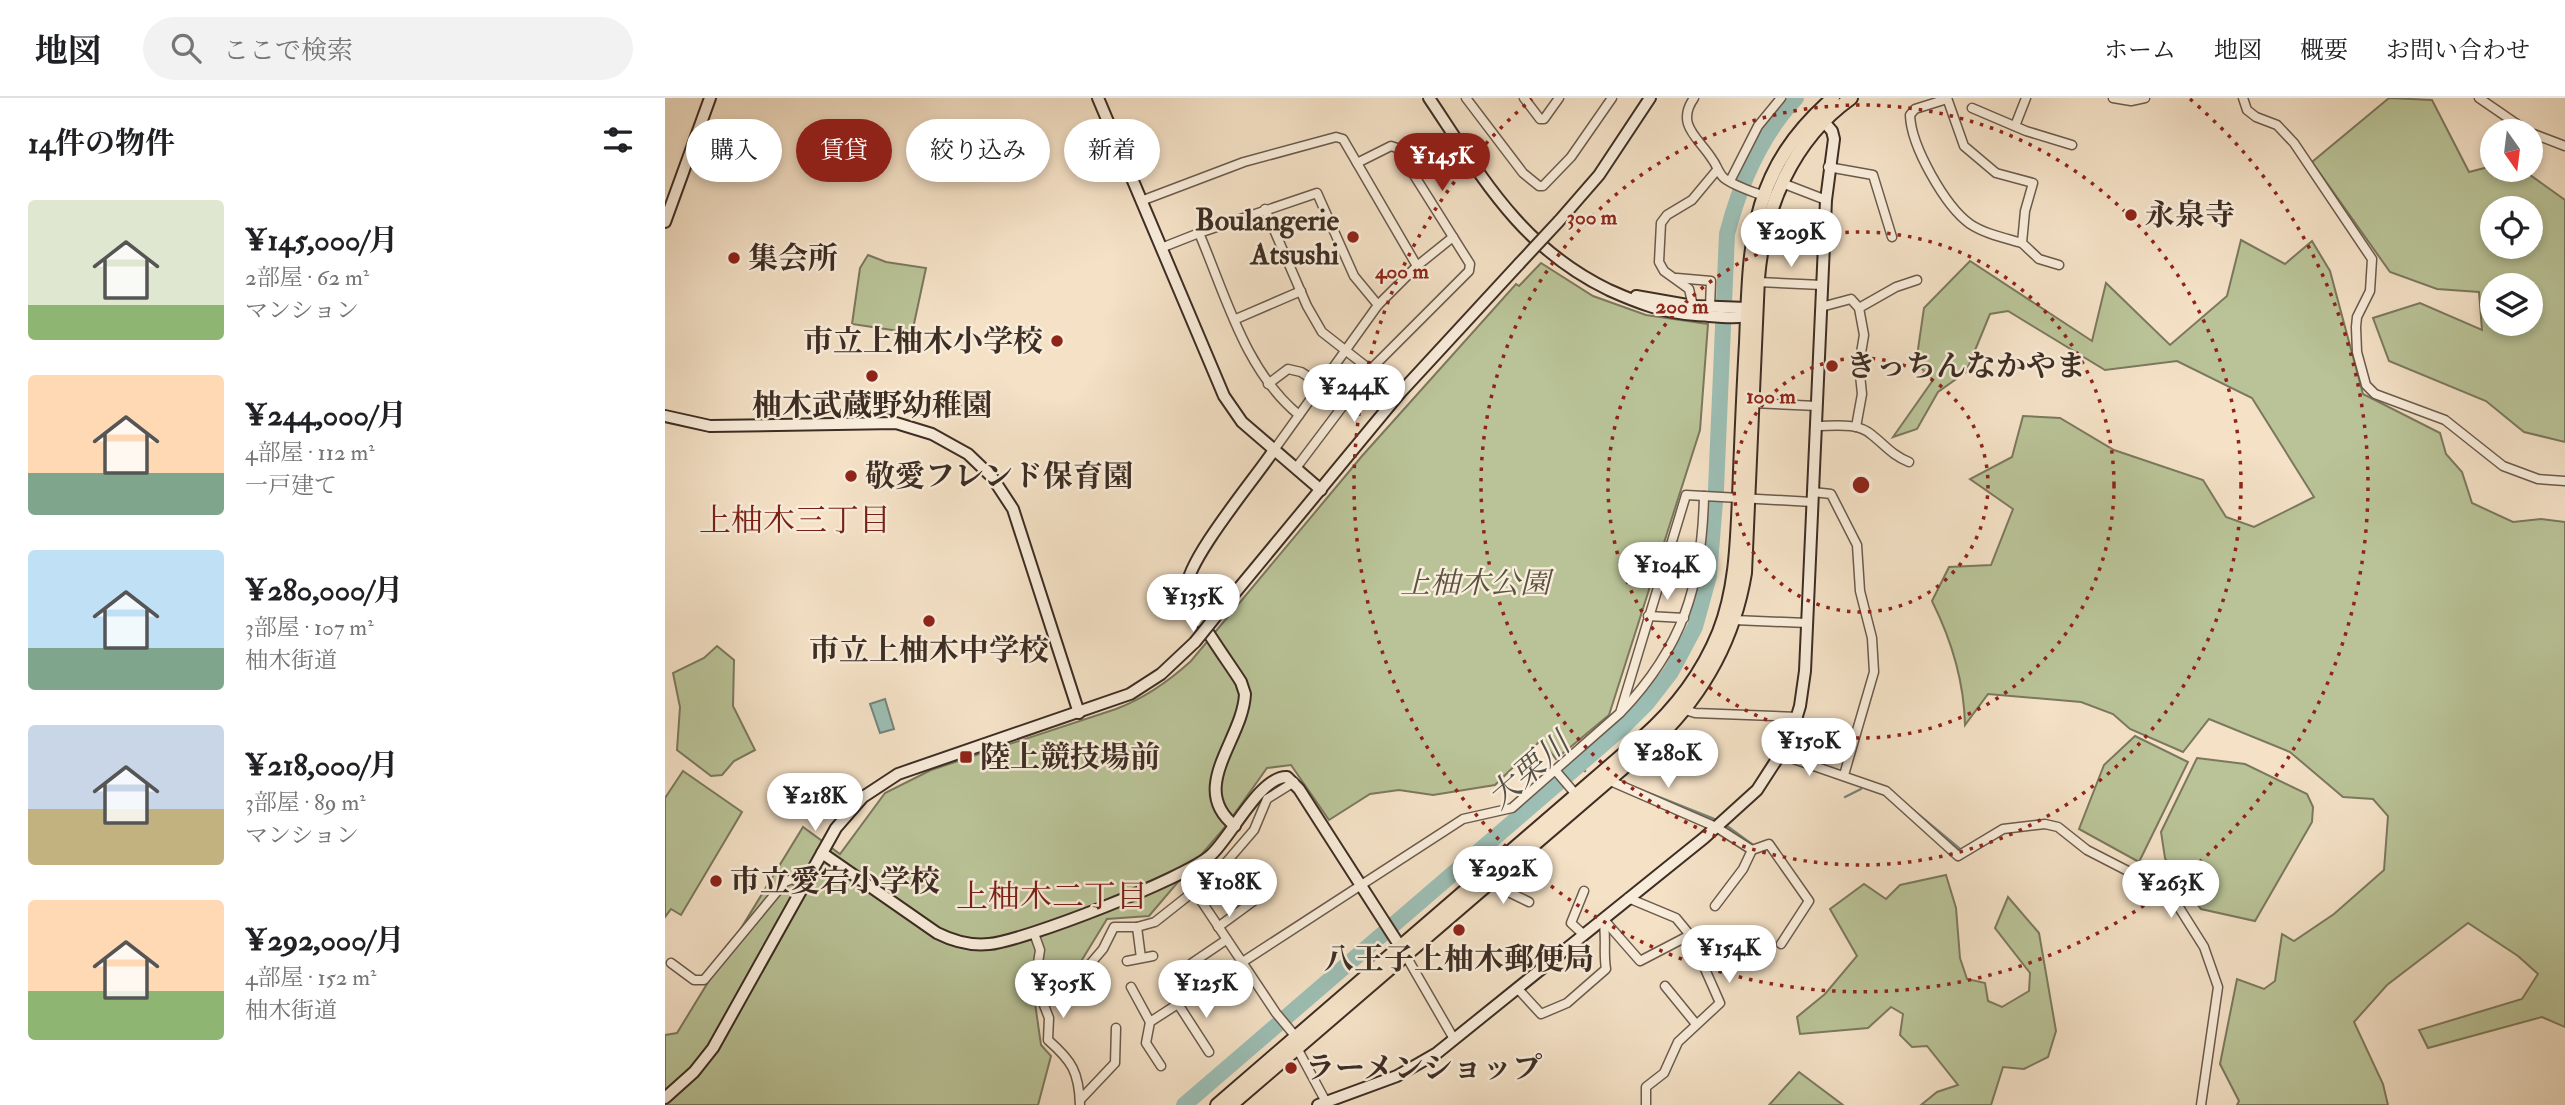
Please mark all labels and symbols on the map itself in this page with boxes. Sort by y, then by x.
north arrow [2480,119,2543,182]
pin: ¥145K [1393,134,1491,193]
place label: 永泉寺 [2145,197,2235,234]
place label: Boulangerie Atsushi [1195,202,1339,273]
text: 300 m [1567,204,1618,231]
marker: 永泉寺 [2123,207,2139,223]
pin: ¥209K [1742,209,1840,269]
marker: Boulangerie Atsushi [1345,229,1361,245]
place label: 集会所 [748,240,838,277]
marker: 集会所 [726,250,742,266]
text: 400 m [1374,258,1429,285]
text: 200 m [1656,293,1709,320]
place label: 市立上柚木小学校 [803,323,1043,360]
marker: 市立上柚木小学校 [1049,333,1065,349]
place label: きっちんなかやま [1846,348,2086,385]
marker: きっちんなかやま [1824,358,1840,374]
pin: ¥244K [1305,364,1403,424]
marker: 柚木武蔵野幼稚園 [864,368,880,384]
text: 100 m [1746,383,1797,410]
place label: 柚木武蔵野幼稚園 [752,387,992,424]
place label: 敬愛フレンド保育園 [865,458,1133,495]
marker: 敬愛フレンド保育園 [843,468,859,484]
centre of rings [1849,473,1873,497]
district label: 上柚木三丁目 [699,501,891,541]
pin: ¥104K [1618,542,1716,602]
park label: 上柚木公園 [1400,565,1555,602]
pin: ¥135K [1144,574,1242,634]
marker: 市立上柚木中学校 [921,613,937,629]
place label: 市立上柚木中学校 [809,632,1049,669]
pin: ¥150K [1760,718,1858,778]
water label: 大栗川 [1480,722,1581,818]
pin: ¥280K [1619,730,1717,790]
place label: 陸上競技場前 [980,739,1160,776]
marker: 陸上競技場前 [958,749,974,765]
pin: ¥218K [766,774,864,833]
pin: ¥292K [1454,846,1552,906]
pin: ¥108K [1180,860,1278,919]
pin: ¥263K [2122,860,2220,920]
place label: 市立愛宕小学校 [730,863,940,900]
marker: 市立愛宕小学校 [708,873,724,889]
district label: 上柚木二丁目 [956,877,1148,917]
marker: 八王子上柚木郵便局 [1451,922,1467,938]
pin: ¥154K [1680,926,1778,985]
place label: 八王子上柚木郵便局 [1324,941,1594,978]
pin: ¥305K [1014,960,1112,1020]
pin: ¥125K [1157,960,1255,1020]
place label: ラーメンショップ [1305,1050,1542,1087]
marker: ラーメンショップ [1283,1060,1299,1076]

